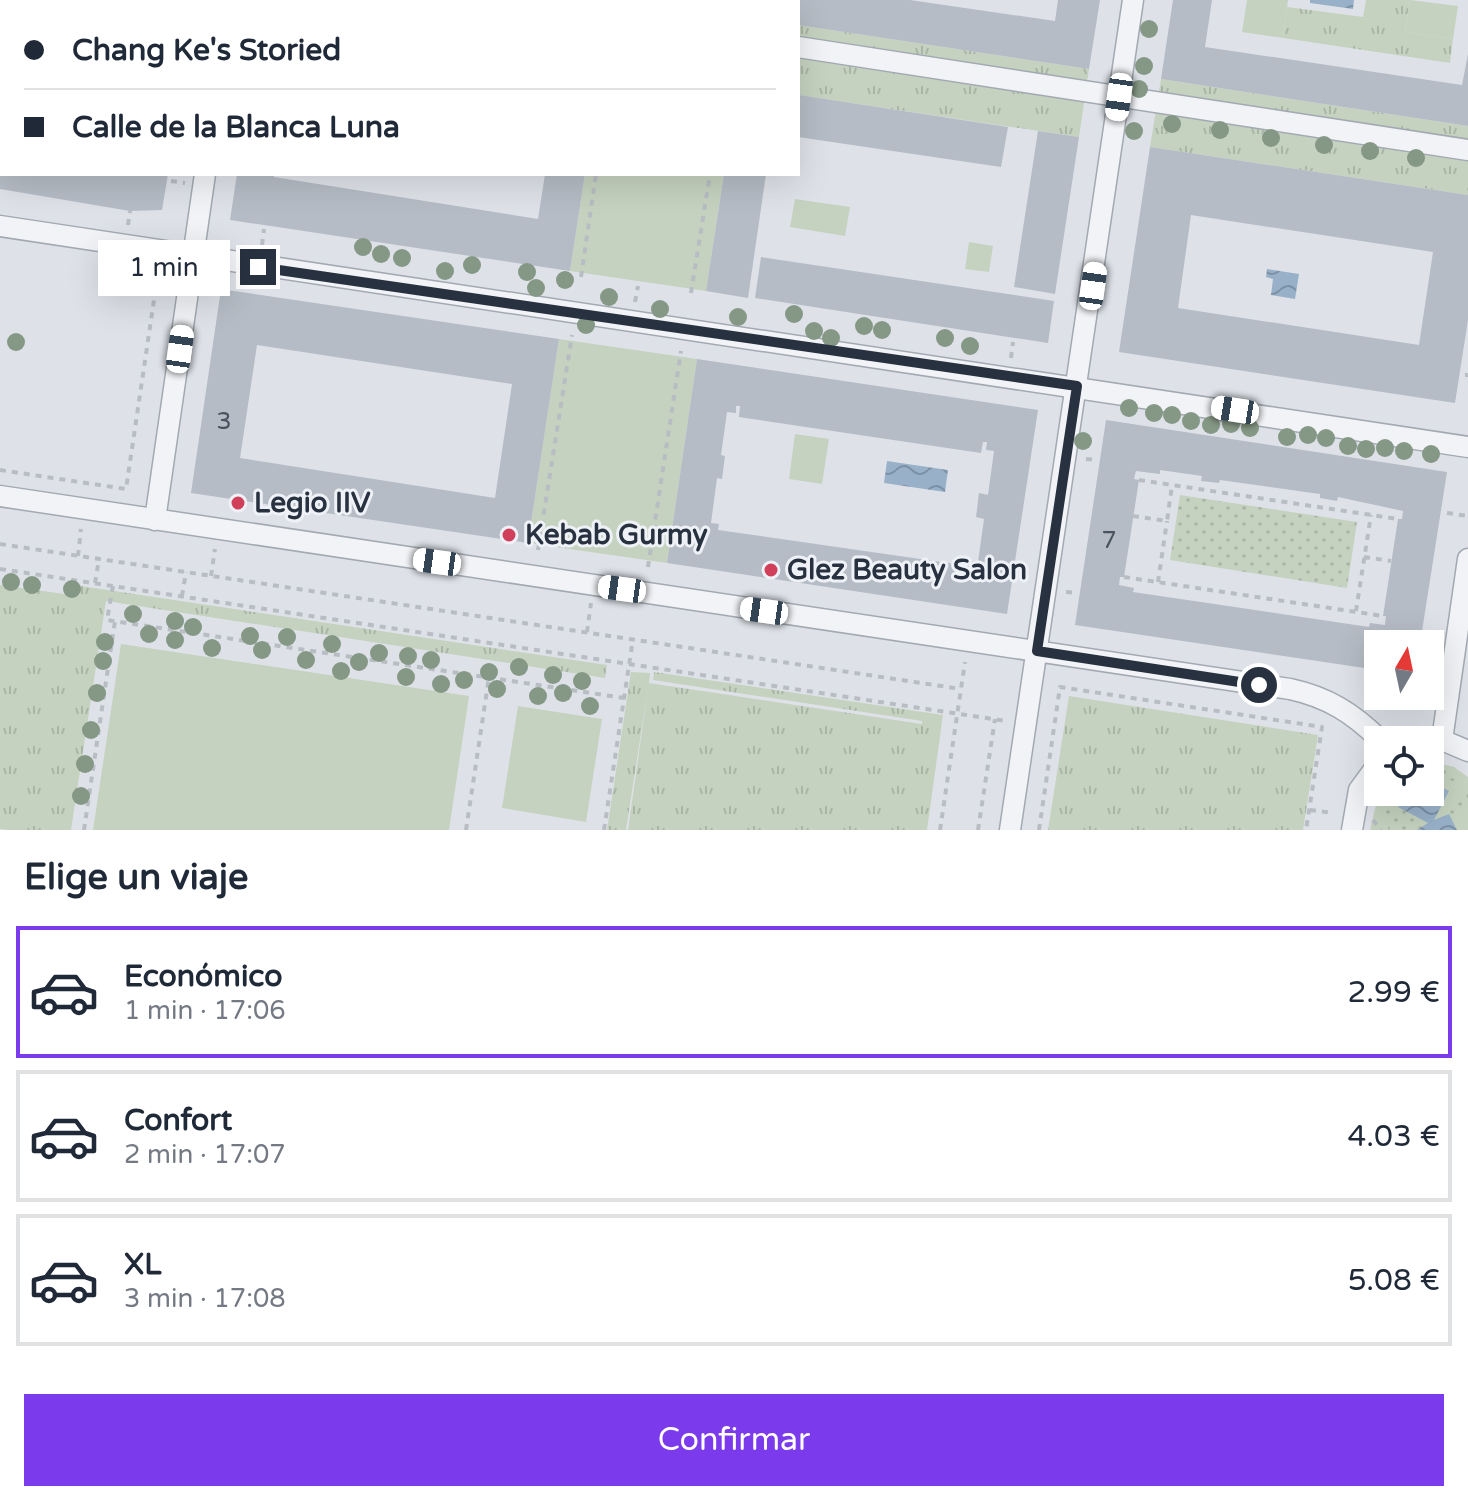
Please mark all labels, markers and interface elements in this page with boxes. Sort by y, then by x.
text: Chang Ke's Storied [72,32,341,69]
car [1104,72,1134,122]
text: Calle de la Blanca Luna [72,109,400,146]
callout: 1 min [98,239,230,295]
route end [240,249,276,285]
text: 1 min [129,252,199,283]
car [1078,261,1108,311]
car [165,324,195,374]
car [1209,394,1261,426]
house number: 3 [216,407,232,436]
place label: Legio IIV [254,486,371,520]
marker: Legio IIV [229,494,247,512]
place label: Kebab Gurmy [525,518,707,552]
marker: Kebab Gurmy [500,526,518,544]
house number: 7 [1101,526,1117,555]
car [412,547,462,577]
place label: Glez Beauty Salon [787,553,1027,587]
marker: Glez Beauty Salon [762,561,780,579]
car [597,574,647,604]
car [739,596,789,626]
north arrow [1364,630,1444,710]
map controls [1364,630,1444,806]
route start [1241,667,1277,703]
button: locate [1364,726,1444,806]
text: Elige un viaje [24,856,248,899]
icon: car [28,956,100,1028]
text: Económico [124,958,282,995]
text: 2.99 € [1347,974,1440,1011]
text: 1 min · 17:06 [124,995,286,1026]
icon: car [28,1100,100,1172]
text: Confort [124,1102,232,1139]
text: 4.03 € [1347,1118,1440,1155]
text: 2 min · 17:07 [124,1139,286,1170]
icon: car [28,1244,100,1316]
text: XL [124,1246,161,1283]
text: 5.08 € [1348,1262,1440,1299]
text: 3 min · 17:08 [124,1283,286,1314]
button: Confirmar [24,1394,1444,1486]

